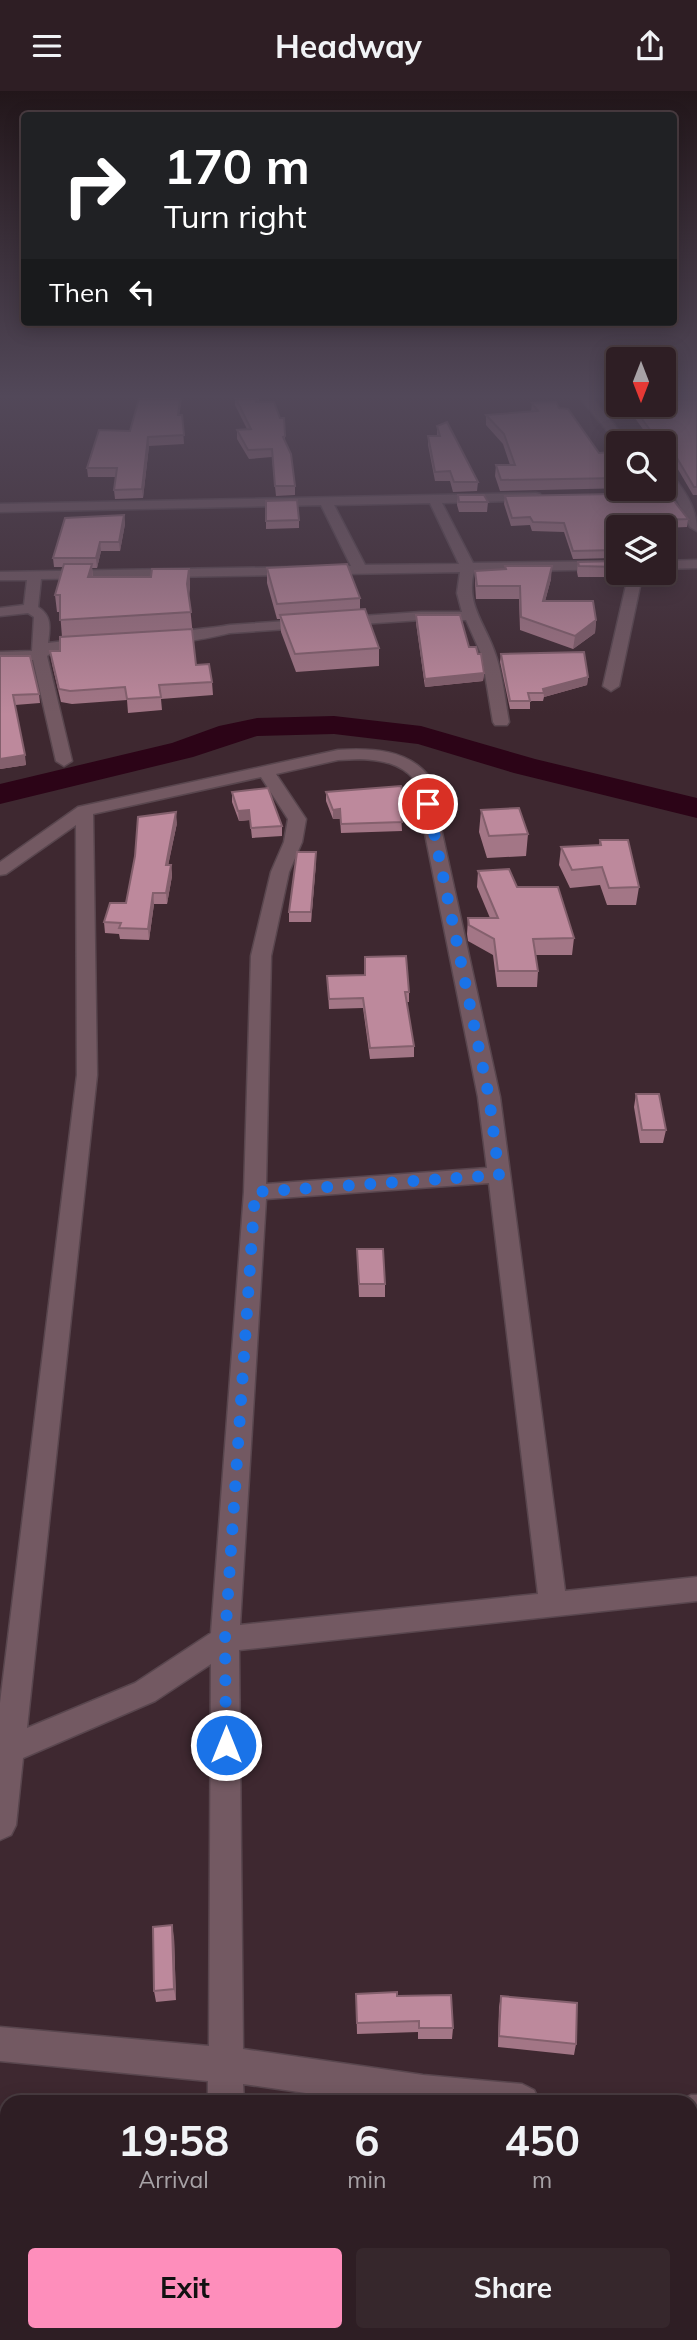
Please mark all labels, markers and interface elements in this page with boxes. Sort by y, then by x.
text: Headway [275,26,422,66]
icon: menu [28,27,66,65]
icon: share [631,27,669,65]
text: 170 m [164,135,310,196]
icon: right [49,140,140,231]
text: Turn right [164,196,307,236]
icon: left [123,273,161,311]
text: Then [49,276,109,309]
north arrow [606,347,676,417]
map controls [606,347,676,585]
button: search [606,431,676,501]
button: layers [606,515,676,585]
pin [398,774,458,834]
icon: arrive [409,785,447,823]
position arrow [189,1708,263,1782]
text: 19:58 [118,2114,229,2167]
text: 6 [354,2114,379,2167]
text: 450 [504,2114,580,2167]
text: Arrival [138,2165,209,2194]
text: min [347,2165,386,2194]
text: m [532,2165,552,2194]
button: Exit [28,2248,342,2328]
button: Share [356,2248,670,2328]

